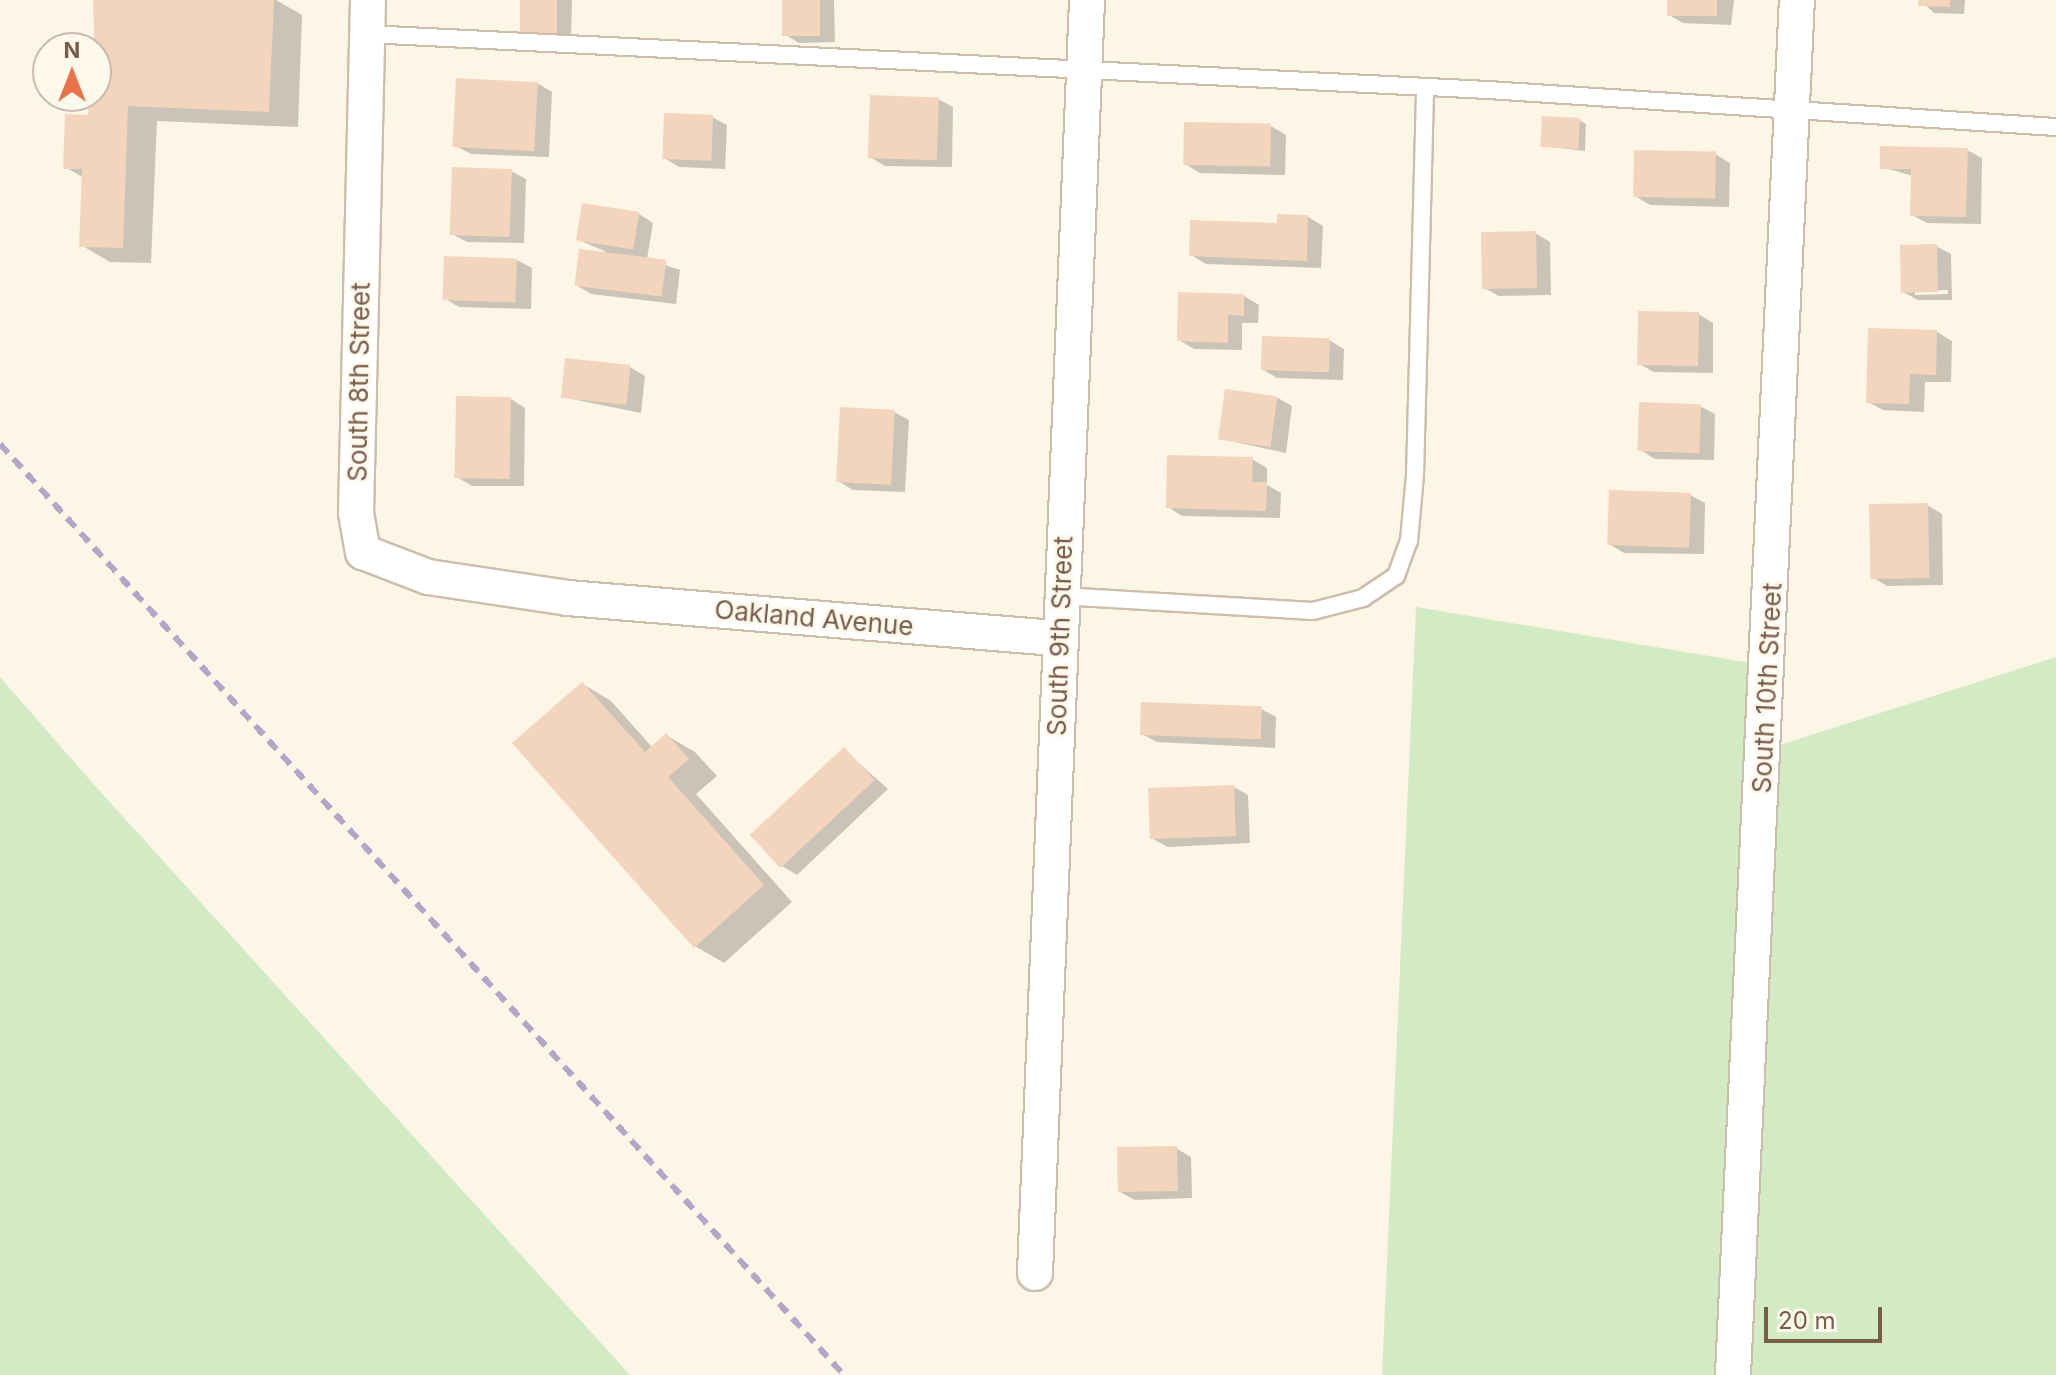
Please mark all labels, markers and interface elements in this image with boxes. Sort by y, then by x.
north arrow [32,32,112,112]
text: N [64,37,80,63]
street label: South 8th Street [342,282,376,482]
street label: South 9th Street [1041,536,1079,736]
street label: South 10th Street [1746,582,1788,794]
street label: Oakland Avenue [713,594,915,642]
scale bar [1768,1291,1886,1341]
text: 20 m [1778,1306,1836,1335]

